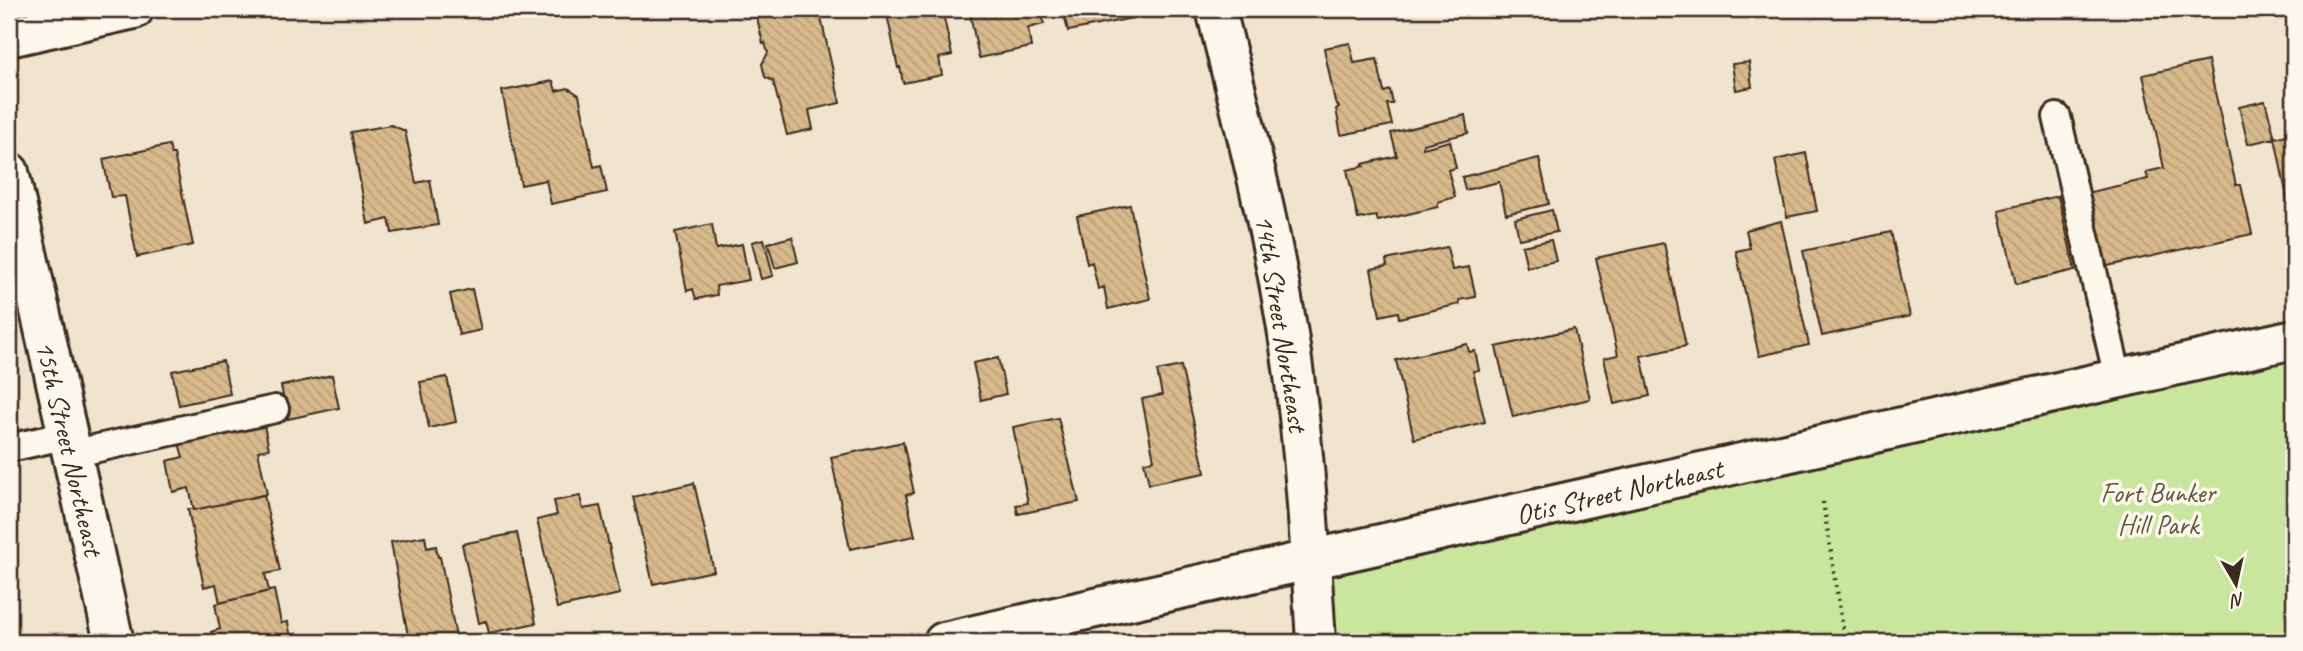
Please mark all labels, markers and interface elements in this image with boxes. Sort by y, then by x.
street label: 14th Street Northeast [1247,212,1316,437]
street label: 15th Street Northeast [28,337,112,561]
street label: Otis Street Northeast [1513,450,1728,532]
park label: Fort Bunker Hill Park [2101,475,2217,542]
north arrow [2202,550,2272,620]
text: N [2228,587,2246,613]

